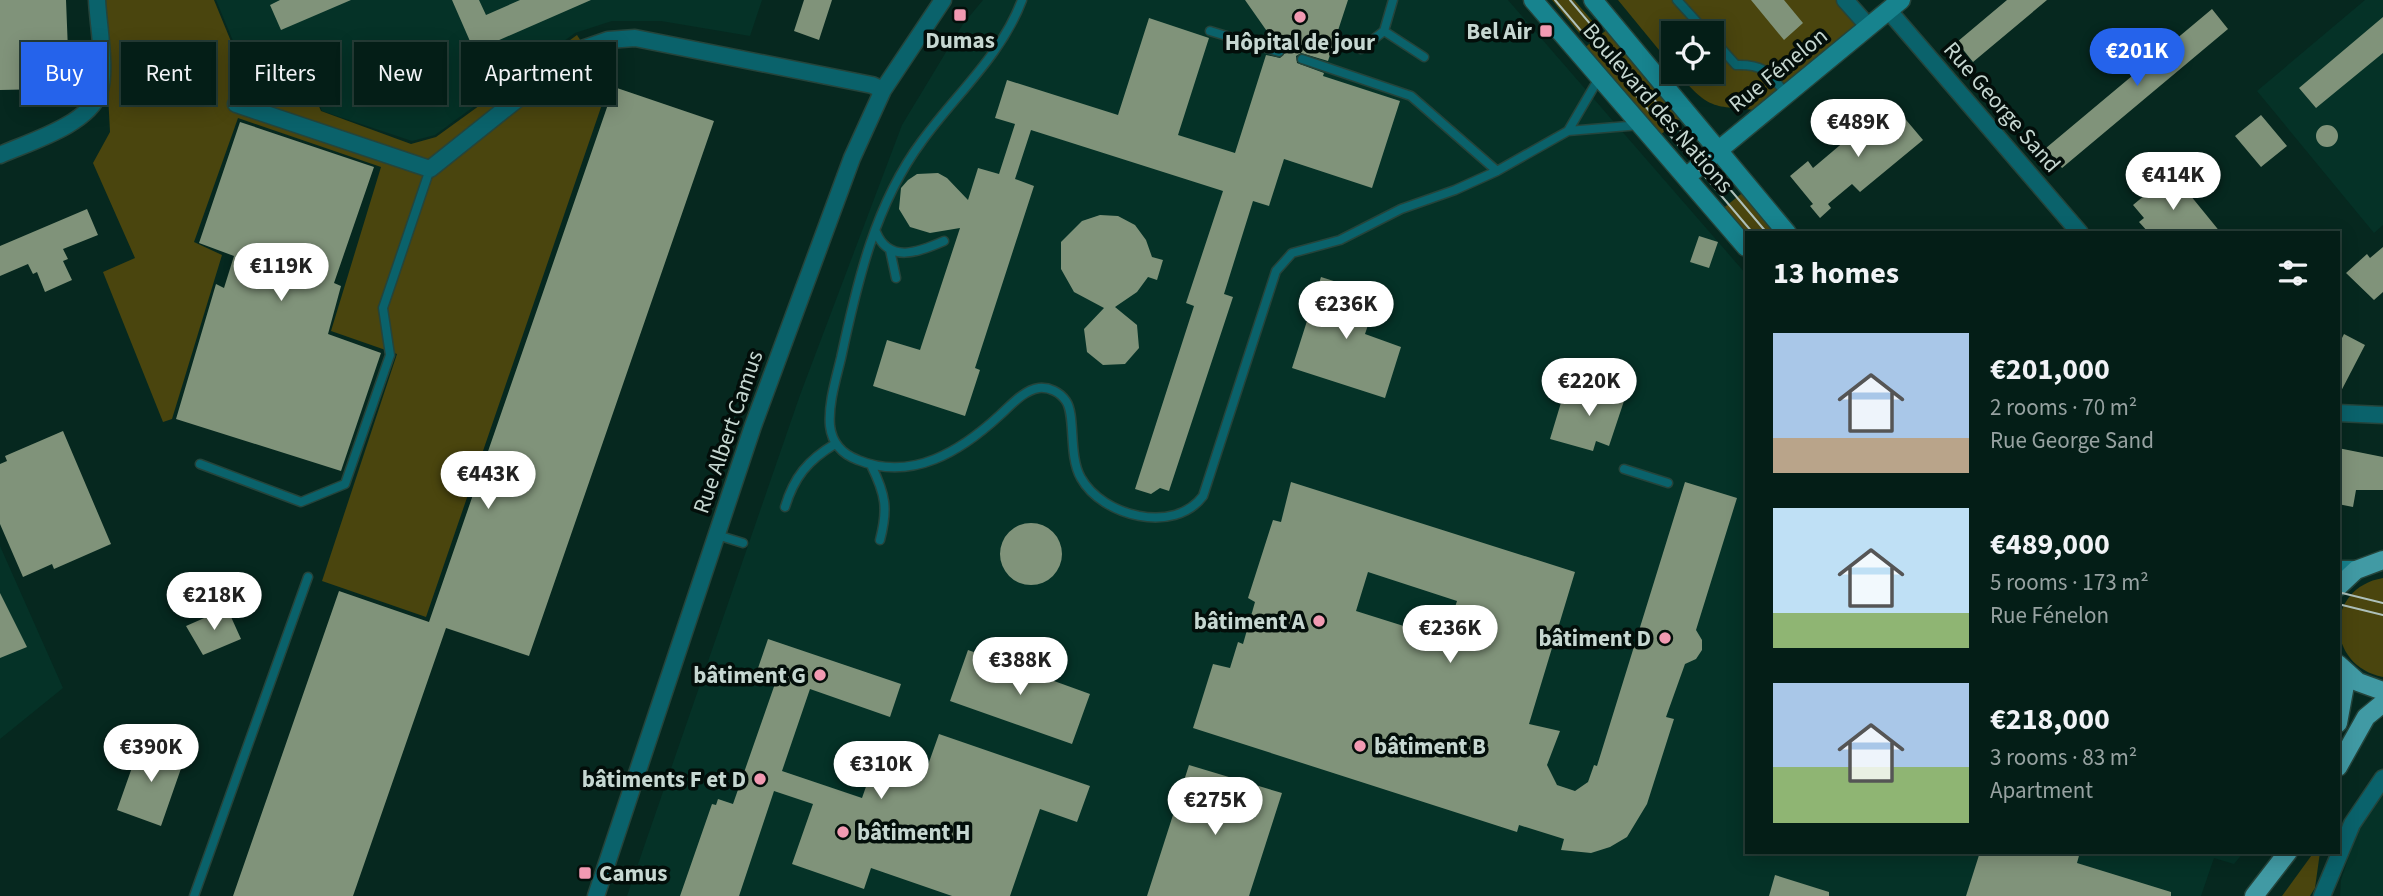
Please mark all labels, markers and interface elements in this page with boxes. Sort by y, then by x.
marker: Dumas [952,7,968,23]
marker: Hôpital de jour [1292,9,1308,25]
place label: Bel Air [1466,15,1533,48]
street label: Boulevard des Nations [1575,16,1741,200]
street label: Rue Fénelon [1721,20,1835,120]
map controls [1661,21,1724,84]
button: locate [1661,21,1724,84]
marker: Bel Air [1538,23,1554,39]
place label: Dumas [925,24,995,57]
place label: Hôpital de jour [1225,26,1376,59]
pin: €201K [2088,28,2186,88]
street label: Rue George Sand [1936,34,2068,180]
text: €201K [2106,34,2168,67]
chip: Buy [21,42,107,105]
chip: Rent [121,42,216,105]
chip: Filters [230,42,340,105]
chip: New [354,42,447,105]
chip: Apartment [461,42,616,105]
pin: €489K [1809,100,1907,159]
text: €489K [1827,105,1889,138]
pin: €414K [2124,152,2222,212]
text: €414K [2142,158,2204,191]
pin: €119K [232,244,330,303]
text: €119K [250,249,312,282]
text: 13 homes [1773,252,1899,295]
icon: filters [2274,254,2312,292]
pin: €236K [1297,282,1395,341]
text: €236K [1315,287,1377,320]
street label: Rue Albert Camus [685,346,771,518]
text: €201,000 [1990,348,2110,391]
pin: €220K [1540,358,1638,418]
icon: home [1829,361,1913,445]
text: €220K [1558,364,1620,397]
text: 2 rooms · 70 m² [1990,391,2137,424]
text: Rue George Sand [1990,424,2154,457]
pin: €443K [439,452,537,511]
text: €443K [457,457,519,490]
text: €489,000 [1990,523,2110,566]
icon: home [1829,536,1913,620]
text: 5 rooms · 173 m² [1990,566,2149,599]
pin: €218K [165,572,263,632]
text: €218K [183,578,245,611]
text: Rue Fénelon [1990,599,2109,632]
place label: bâtiment A [1194,605,1306,638]
pin: €236K [1401,606,1499,665]
text: €236K [1419,611,1481,644]
marker: bâtiment A [1311,613,1327,629]
place label: bâtiment D [1538,622,1651,655]
marker: bâtiment D [1657,630,1673,646]
pin: €388K [971,638,1069,697]
text: €388K [989,643,1051,676]
place label: bâtiment G [693,659,806,692]
marker: bâtiment G [812,667,828,683]
text: €218,000 [1990,698,2110,741]
icon: home [1829,711,1913,795]
pin: €390K [102,724,200,784]
text: €390K [120,730,182,763]
place label: bâtiment B [1374,730,1486,763]
marker: bâtiment B [1352,738,1368,754]
text: 3 rooms · 83 m² [1990,741,2137,774]
pin: €310K [832,742,930,801]
text: €310K [850,747,912,780]
place label: bâtiments F et D [582,763,746,796]
marker: bâtiments F et D [752,771,768,787]
text: Apartment [1990,774,2093,807]
pin: €275K [1166,778,1264,837]
text: €275K [1184,783,1246,816]
place label: bâtiment H [857,816,970,849]
marker: bâtiment H [835,824,851,840]
place label: Camus [599,857,667,890]
marker: Camus [577,865,593,881]

